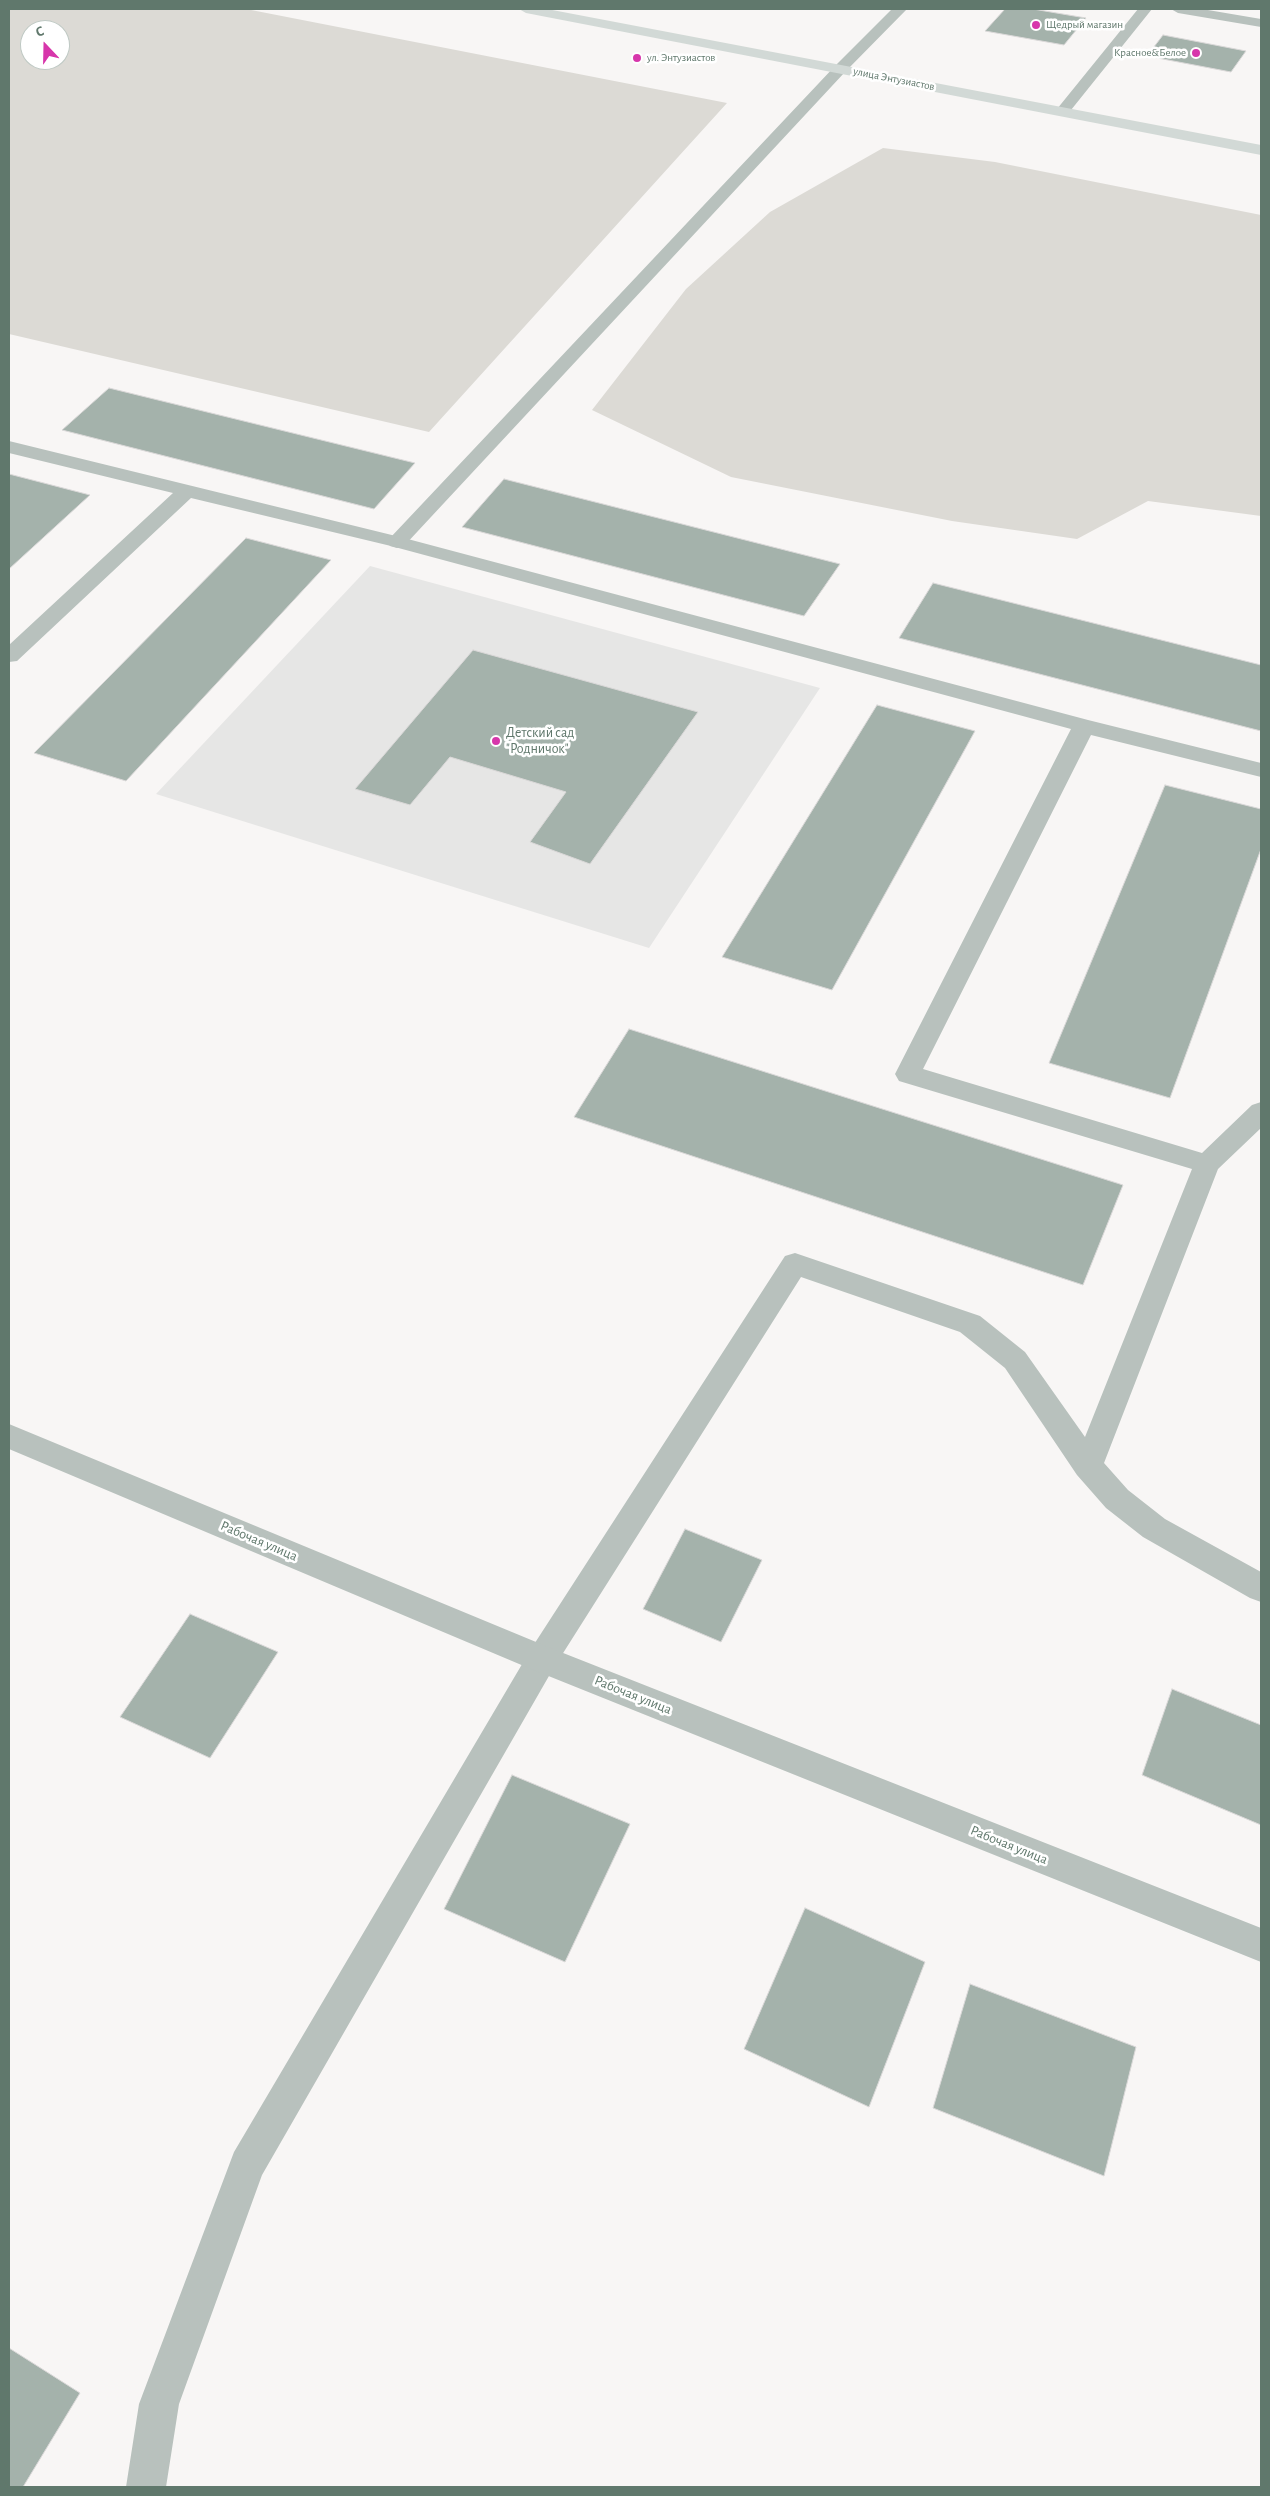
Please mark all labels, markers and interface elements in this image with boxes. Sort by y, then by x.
place label: Щедрый магазин [1046,18,1123,32]
marker: Щедрый магазин [1030,19,1042,31]
north arrow [20,20,70,70]
text: С [34,24,46,40]
place label: Красное&Белое [1114,46,1186,60]
marker: Красное&Белое [1190,47,1202,59]
place label: ул. Энтузиастов [647,51,715,65]
marker: ул. Энтузиастов [631,52,643,64]
street label: улица Энтузиастов [852,65,936,93]
place label: Детский сад "Родничок" [506,725,574,758]
marker: Детский сад "Родничок" [490,735,502,747]
street label: Рабочая улица [218,1517,300,1565]
street label: Рабочая улица [592,1672,674,1718]
street label: Рабочая улица [968,1822,1050,1868]

